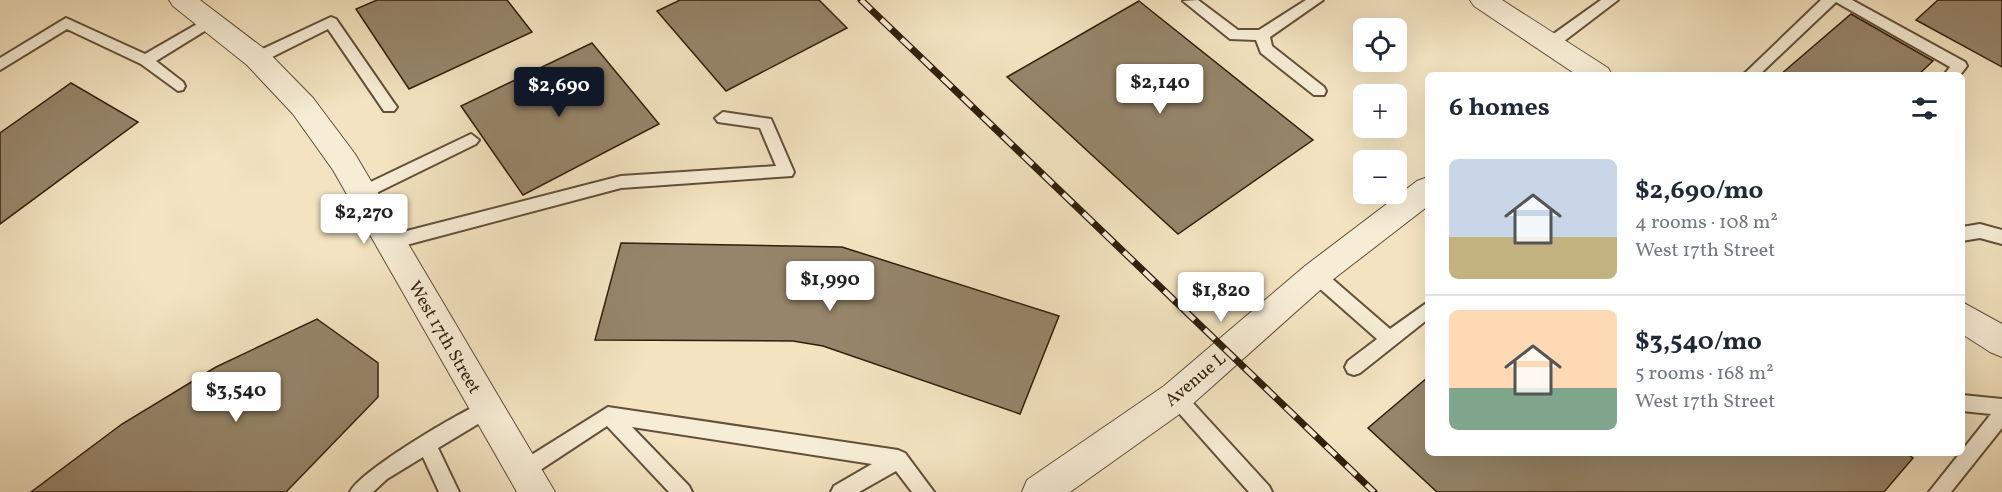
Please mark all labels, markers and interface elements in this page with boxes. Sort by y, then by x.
map controls [1353,18,1407,204]
button: locate [1353,18,1407,72]
pin: $2,140 [1111,64,1209,115]
pin: $2,690 [510,67,608,118]
text: $2,140 [1130,69,1190,97]
text: $2,690 [528,72,590,100]
button: + [1353,84,1407,138]
text: 6 homes [1449,90,1550,126]
icon: filters [1908,92,1941,125]
button: − [1353,150,1407,204]
text: $2,690/mo [1635,173,1763,209]
icon: home [1497,183,1569,255]
pin: $2,270 [315,194,413,245]
text: $2,270 [335,199,393,227]
text: 4 rooms · 108 m² [1635,209,1778,237]
text: West 17th Street [1635,237,1775,265]
pin: $1,990 [781,261,879,312]
text: $1,990 [800,266,860,294]
pin: $1,820 [1172,272,1270,323]
street label: West 17th Street [401,277,486,399]
text: $1,820 [1192,277,1250,305]
text: $3,540/mo [1635,324,1762,360]
icon: home [1497,334,1569,406]
street label: Avenue L [1160,347,1232,413]
text: 5 rooms · 168 m² [1635,360,1774,388]
pin: $3,540 [187,372,285,423]
text: $3,540 [206,377,266,405]
text: West 17th Street [1635,388,1775,416]

